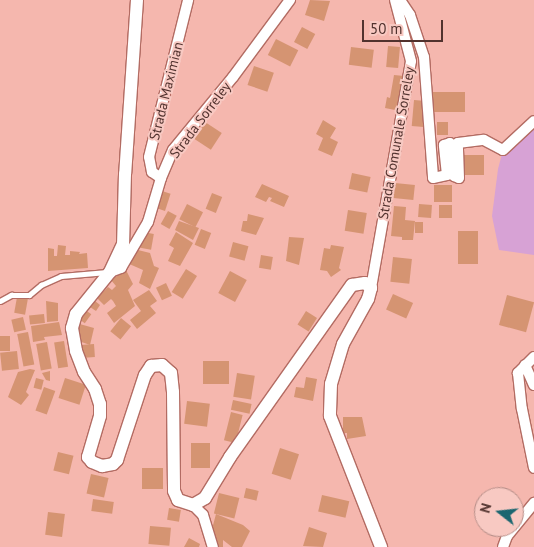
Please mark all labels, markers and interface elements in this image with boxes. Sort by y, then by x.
scale bar [364,10,445,42]
text: 50 m [370,19,403,38]
street label: Strada Maximian [146,40,186,142]
street label: Strada Comunale Sorreley [374,65,418,221]
street label: Strada Sorreley [166,79,234,161]
north arrow [474,487,524,537]
text: N [476,501,495,515]

